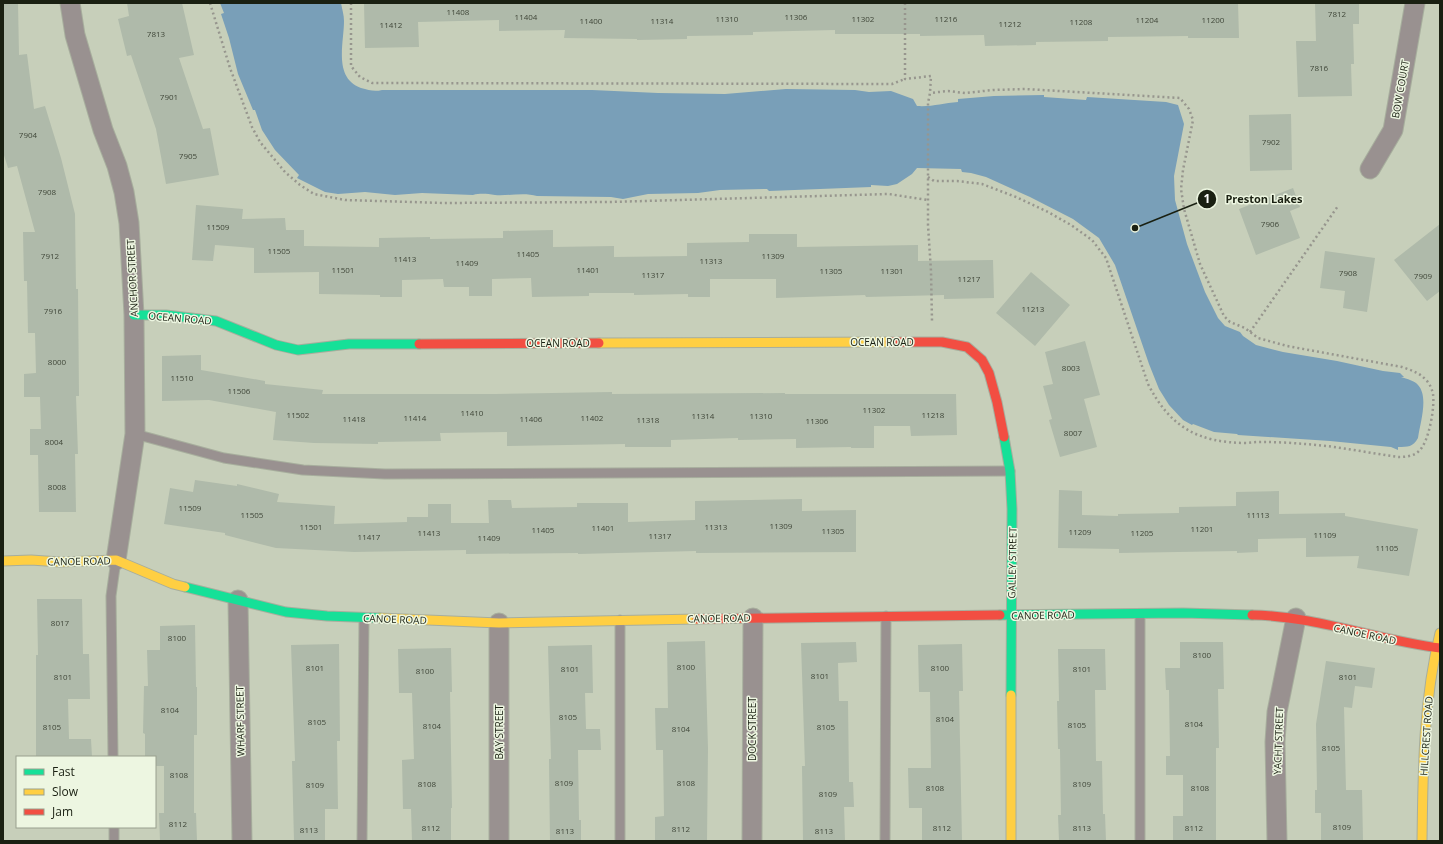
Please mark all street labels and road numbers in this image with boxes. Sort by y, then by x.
street label: BOW COURT [1388,58,1412,119]
street label: ANCHOR STREET [123,238,141,317]
street label: OCEAN ROAD [148,308,212,328]
street label: OCEAN ROAD [850,335,914,349]
street label: OCEAN ROAD [526,336,590,350]
street label: GALLEY STREET [1004,527,1020,599]
street label: CANOE ROAD [47,553,111,569]
street label: CANOE ROAD [1011,607,1075,623]
street label: CANOE ROAD [687,610,751,626]
street label: CANOE ROAD [363,611,427,627]
street label: CANOE ROAD [1332,621,1398,647]
street label: WHARF STREET [232,685,248,756]
street label: HILLCREST ROAD [1416,696,1436,776]
street label: DOCK STREET [745,697,759,761]
street label: BAY STREET [492,704,506,759]
street label: YACHT STREET [1270,707,1286,775]

